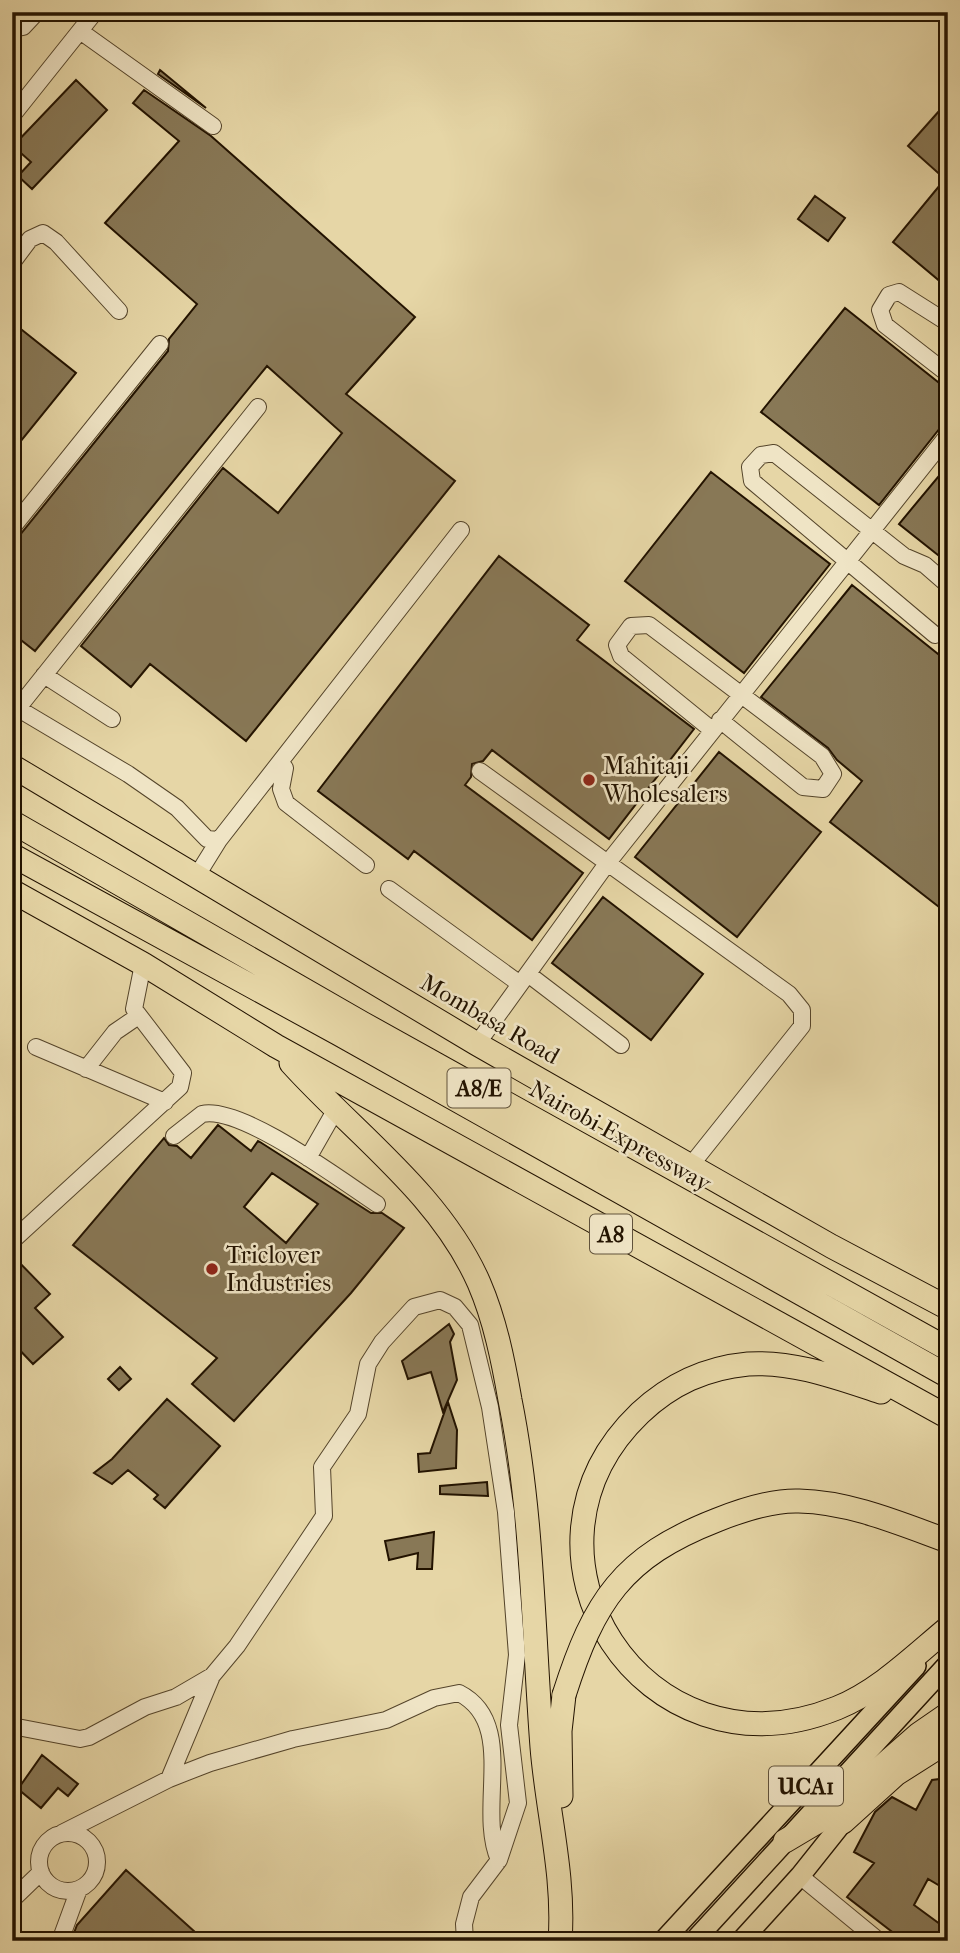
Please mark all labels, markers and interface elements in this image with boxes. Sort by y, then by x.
place label: Mahitaji Wholesalers [602,752,728,808]
marker: Mahitaji Wholesalers [581,772,597,788]
street label: Mombasa Road [416,968,565,1071]
road number: A8/E [448,1068,510,1107]
street label: Nairobi Expressway [524,1074,717,1198]
road number: A8 [590,1214,632,1254]
place label: Triclover Industries [226,1241,331,1297]
marker: Triclover Industries [204,1261,220,1277]
road number: UCA1 [769,1766,843,1806]

